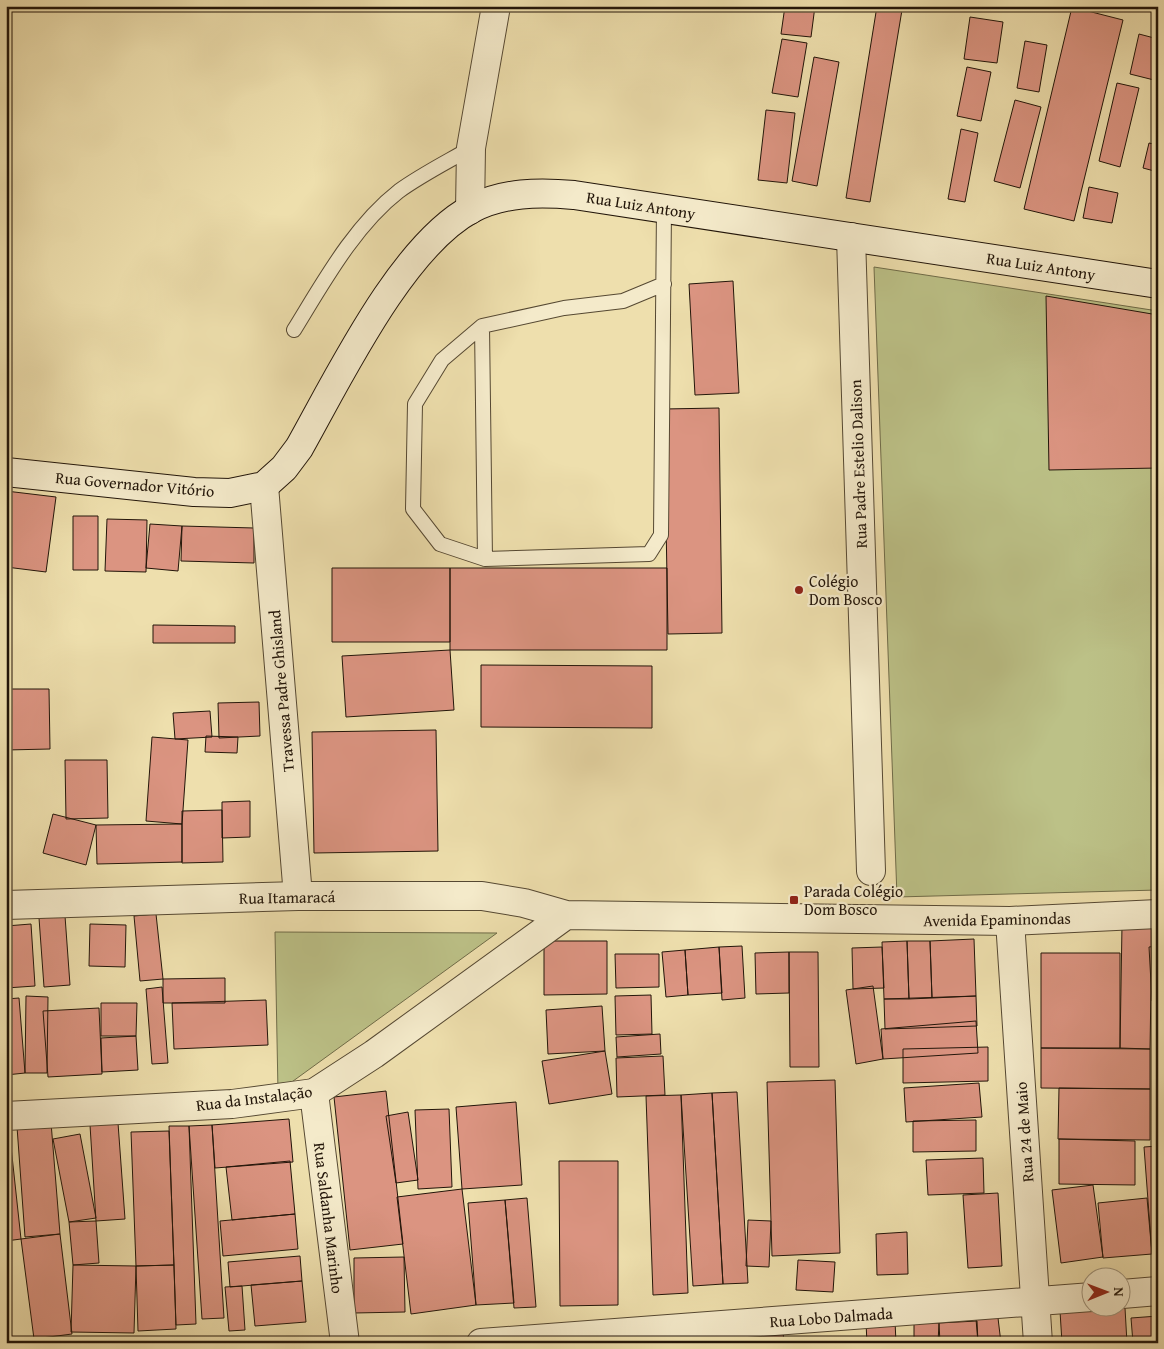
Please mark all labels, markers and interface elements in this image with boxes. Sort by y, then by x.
street label: Rua Luiz Antony [585,185,697,225]
street label: Rua Luiz Antony [985,246,1097,286]
street label: Rua Padre Estelio Dalison [843,379,873,549]
street label: Rua Governador Vitório [55,465,215,503]
place label: Colégio Dom Bosco [809,569,882,611]
marker: Colégio Dom Bosco [793,584,805,596]
street label: Travessa Padre Ghisland [262,609,300,773]
place label: Parada Colégio Dom Bosco [804,879,903,921]
street label: Rua Itamaracá [239,884,336,910]
marker: Parada Colégio Dom Bosco [788,894,800,906]
street label: Avenida Epaminondas [923,906,1071,932]
street label: Rua da Instalação [195,1079,313,1117]
street label: Rua 24 de Maio [1009,1081,1039,1183]
street label: Rua Saldanha Marinho [308,1141,350,1295]
north arrow [1082,1266,1132,1316]
text: N [1109,1287,1129,1297]
street label: Rua Lobo Dalmada [769,1301,894,1333]

